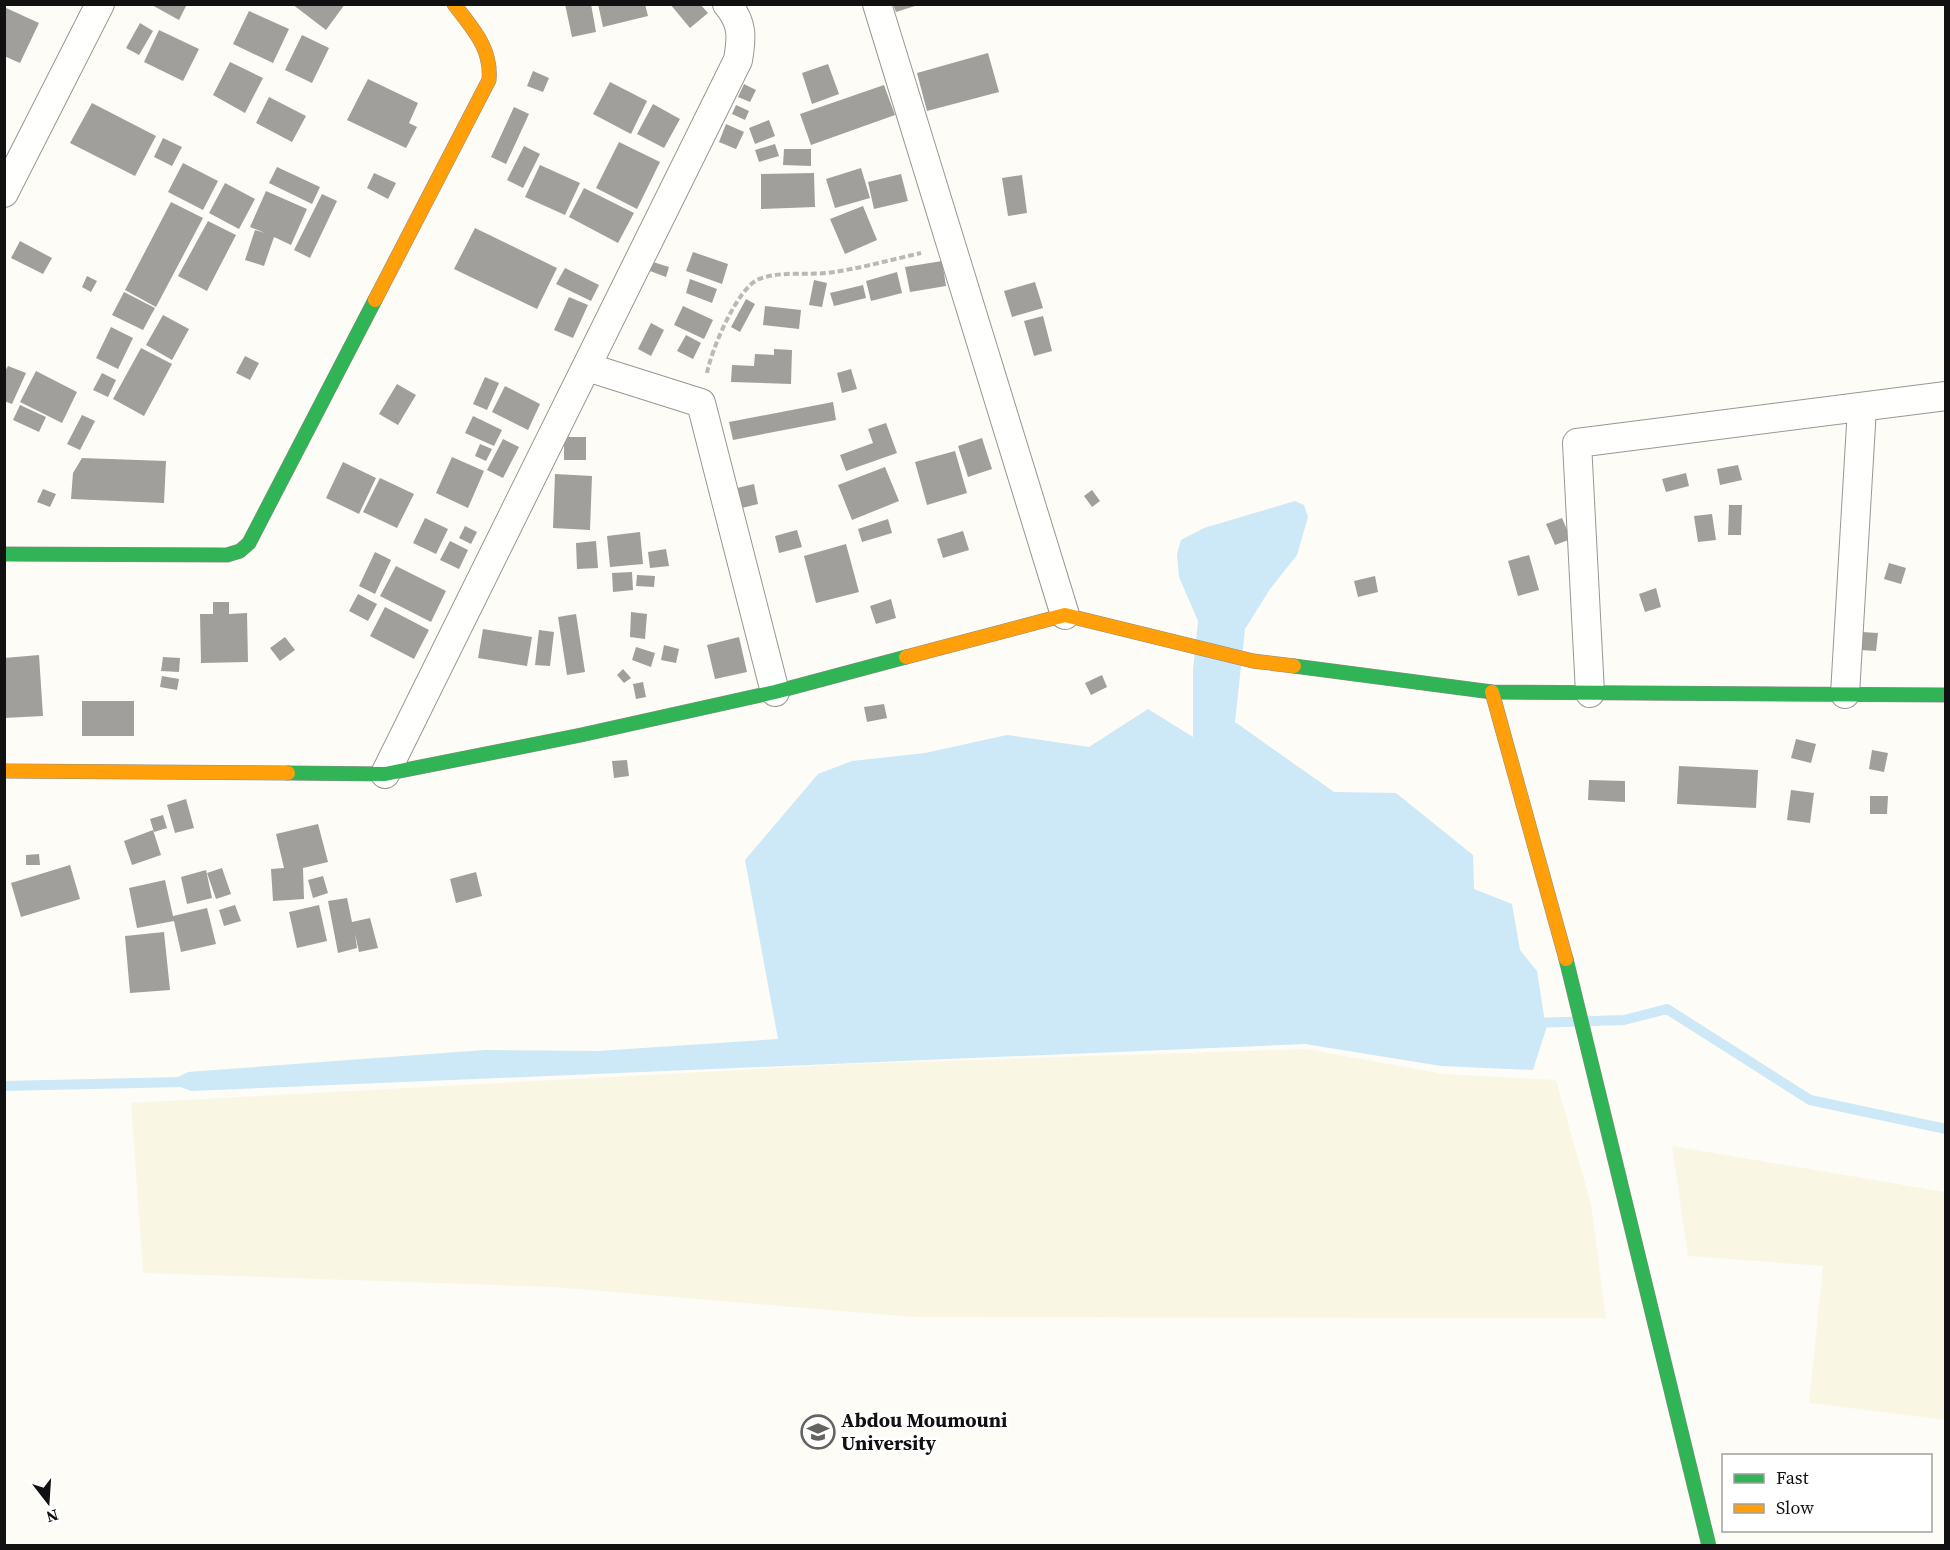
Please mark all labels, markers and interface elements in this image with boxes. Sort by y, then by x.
place label: Abdou Moumouni University [841,1406,1007,1457]
school or university icon: Abdou Moumouni University [800,1414,836,1450]
legend [1722,1454,1932,1532]
text: Fast [1776,1465,1809,1490]
north arrow [18,1472,78,1532]
text: Slow [1776,1495,1814,1520]
text: N [43,1504,61,1529]

